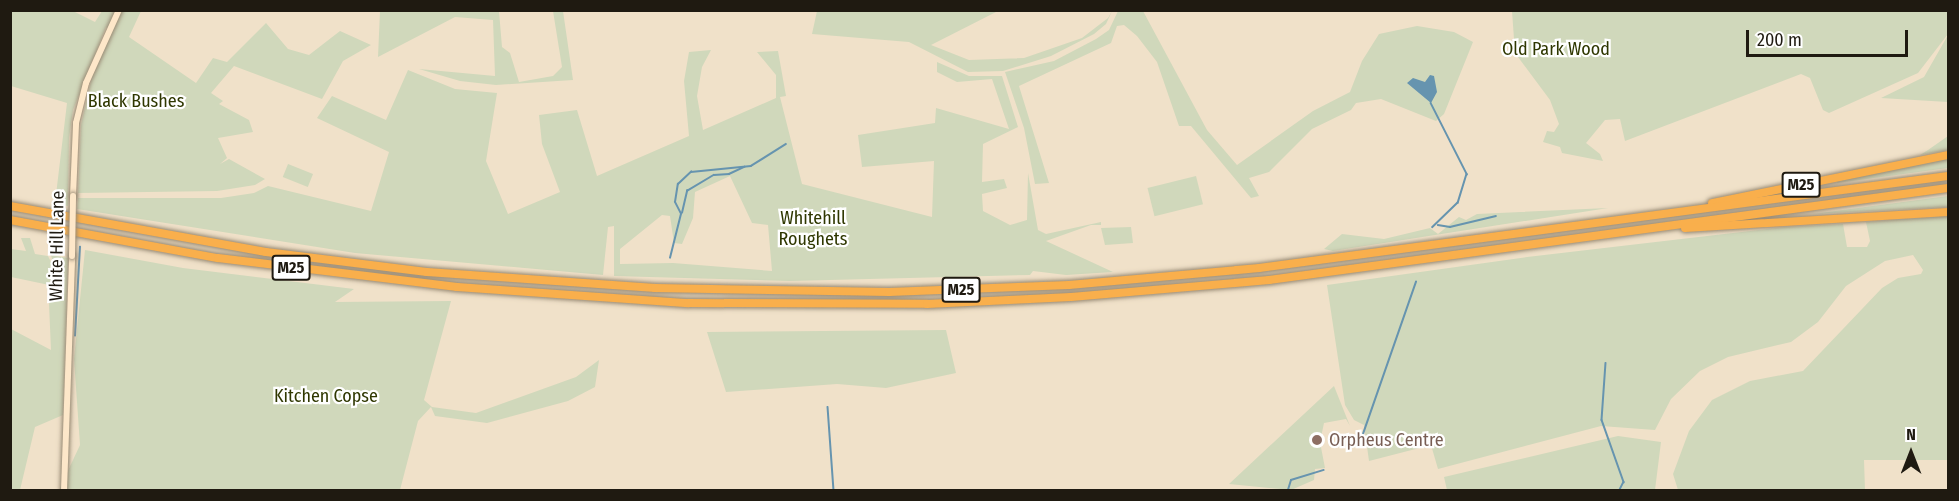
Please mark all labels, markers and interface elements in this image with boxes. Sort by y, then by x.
scale bar [1749,18,1911,56]
text: 200 m [1757,29,1802,51]
park label: Old Park Wood [1502,38,1610,60]
park label: Black Bushes [88,90,184,112]
road number: M25 [1782,172,1820,198]
street label: White Hill Lane [45,191,69,301]
park label: Whitehill Roughets [779,208,847,250]
road number: M25 [272,255,310,281]
road number: M25 [942,277,980,303]
park label: Kitchen Copse [274,385,378,407]
north arrow [1881,423,1941,483]
text: N [1906,425,1916,444]
place label: Orpheus Centre [1329,429,1444,451]
marker: Orpheus Centre [1310,433,1324,447]

